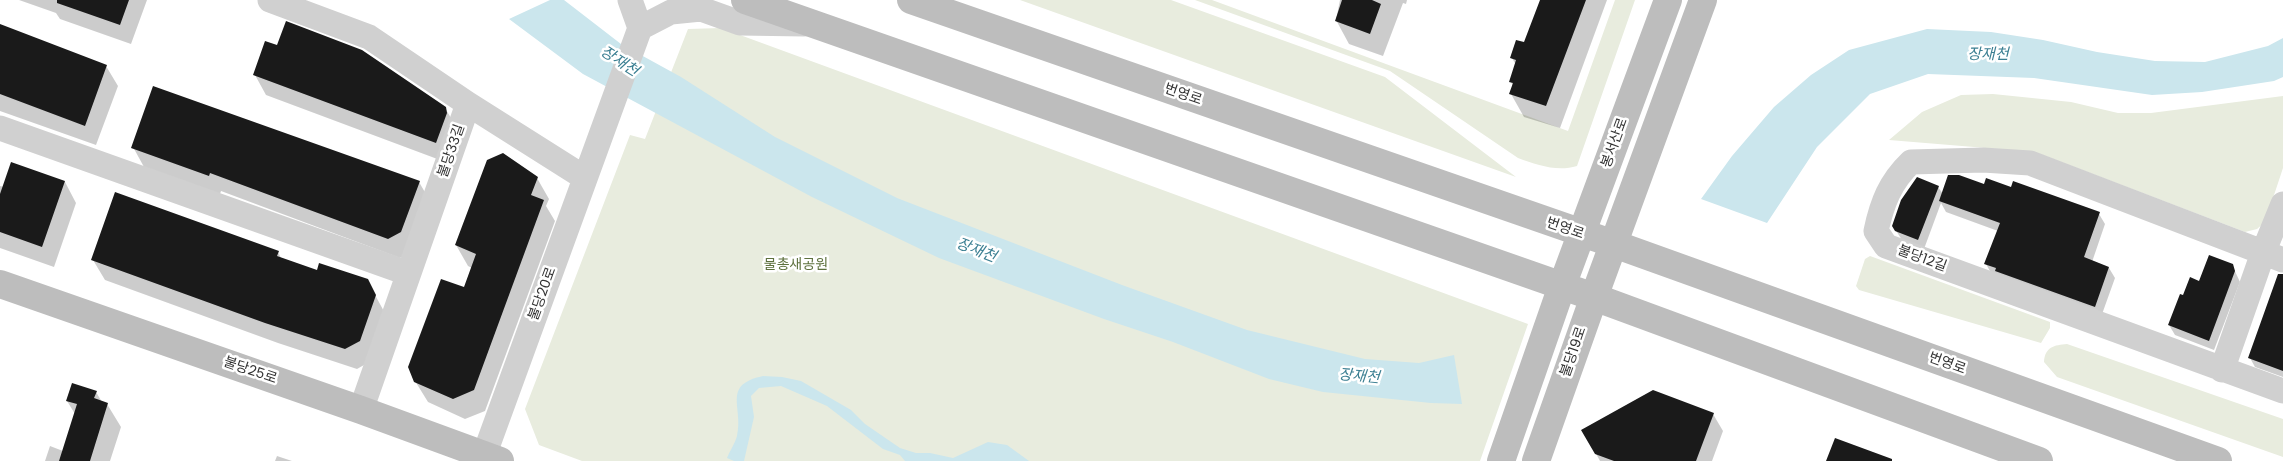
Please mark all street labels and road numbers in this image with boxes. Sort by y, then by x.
street label: 번영로 [1162,81,1204,109]
street label: 봉서산로 [1598,116,1632,170]
street label: 불당33길 [435,122,469,180]
street label: 번영로 [1544,215,1586,243]
street label: 불당12길 [1895,242,1949,276]
street label: 불당20로 [526,265,560,323]
street label: 불당19로 [1558,325,1590,379]
street label: 번영로 [1926,349,1968,379]
street label: 불당25로 [221,354,279,388]

